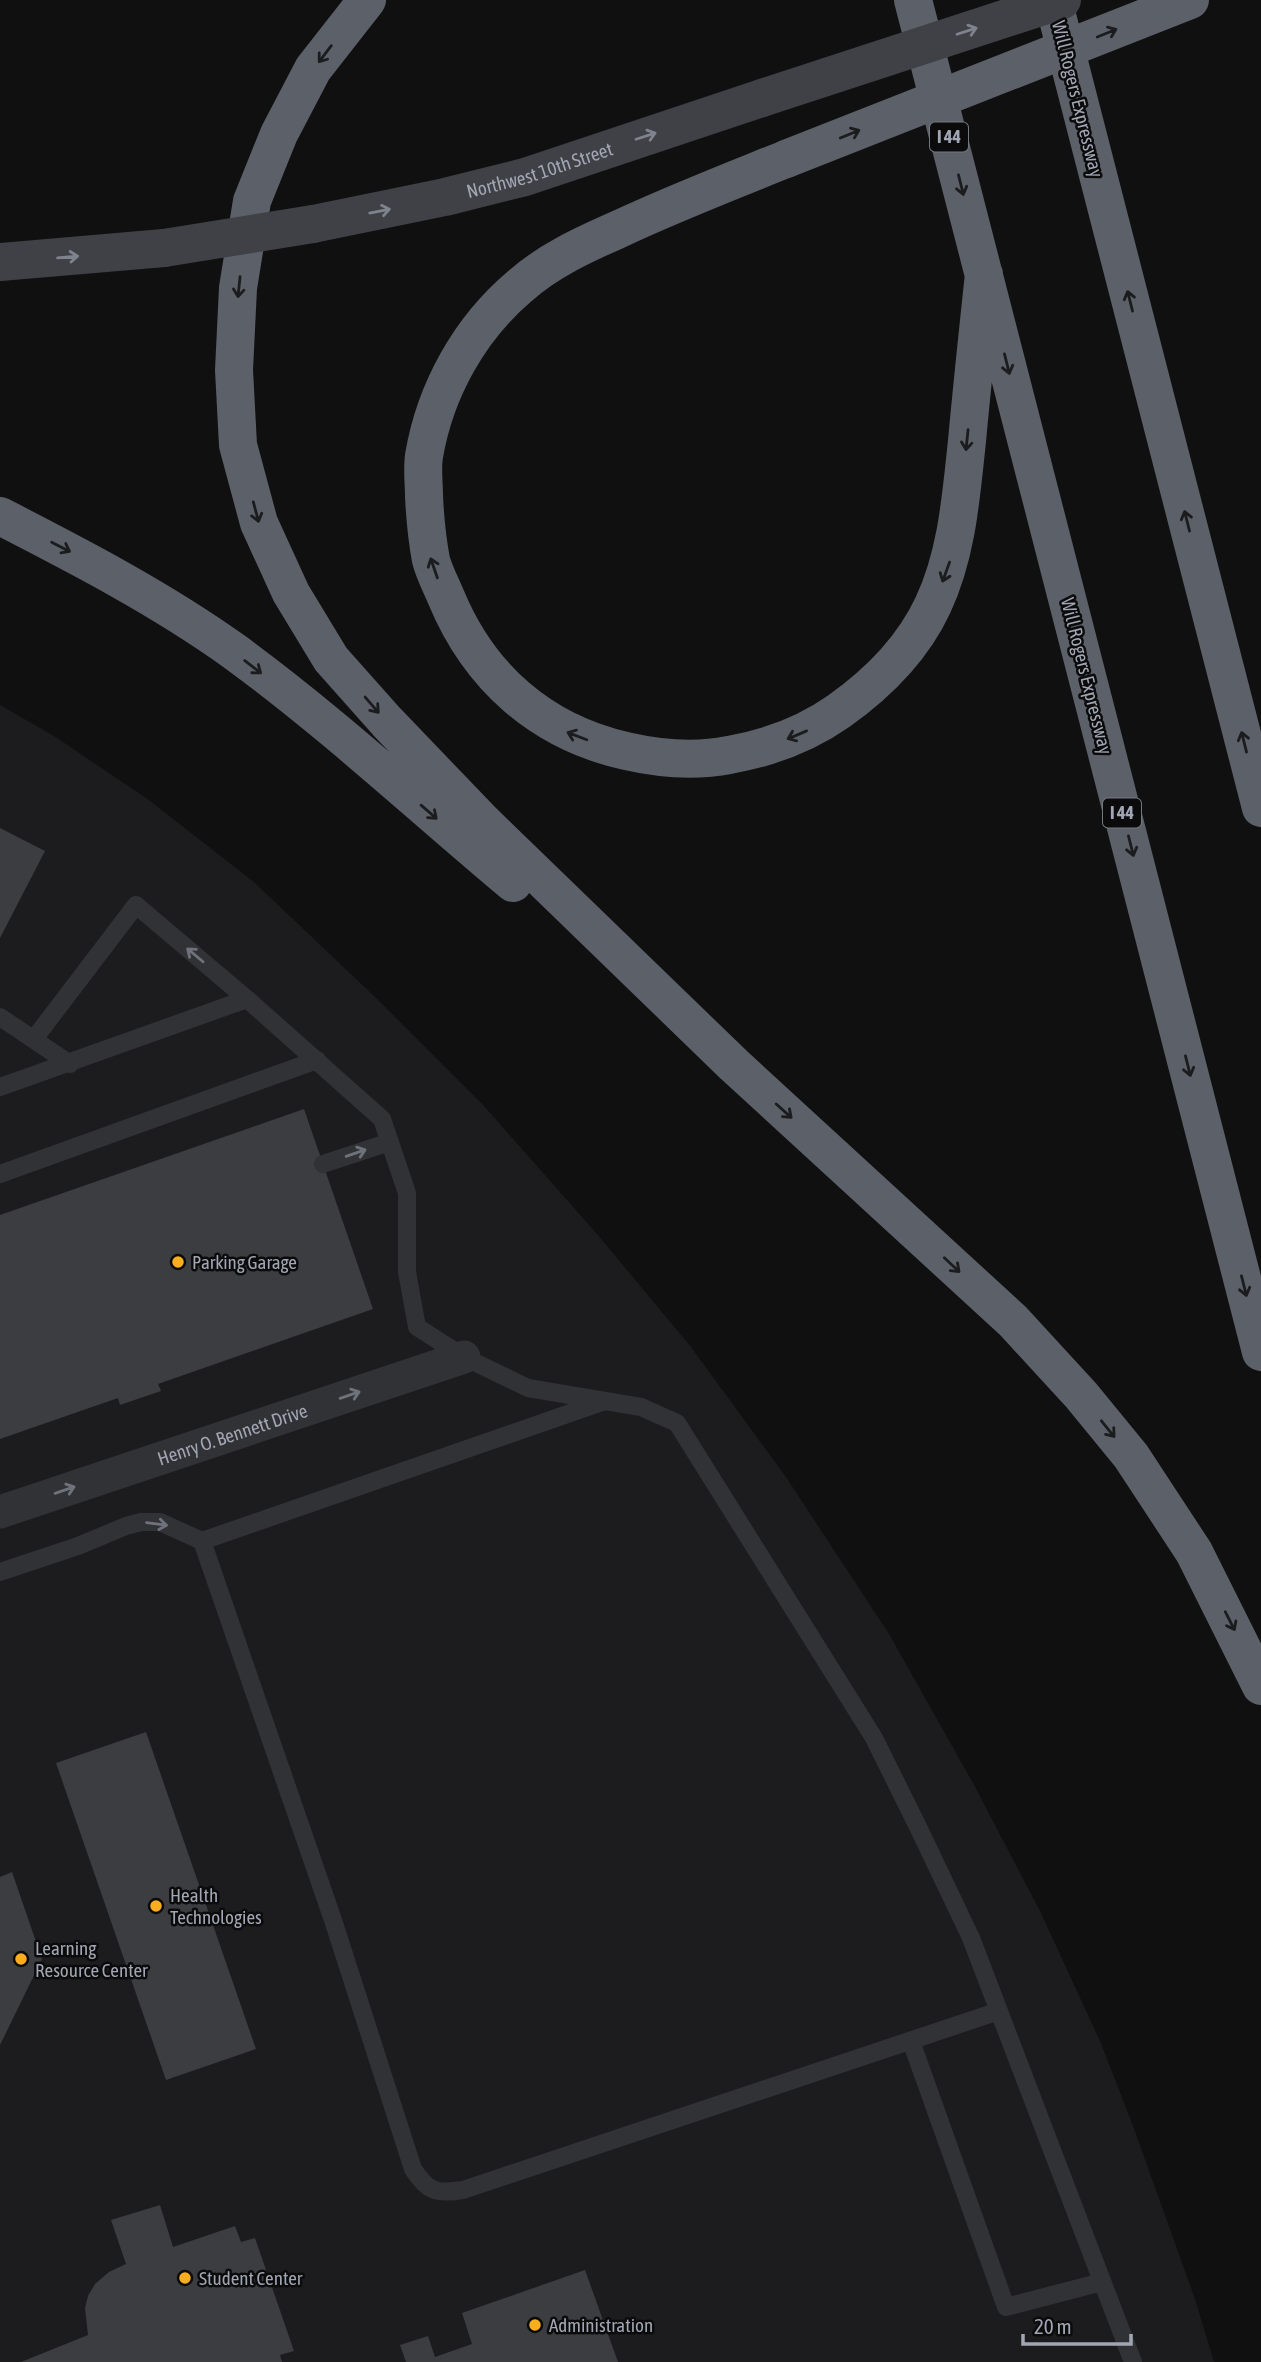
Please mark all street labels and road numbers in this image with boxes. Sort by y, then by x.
street label: Will Rogers Expressway [1048,18,1108,180]
road number: I 44 [930,122,968,152]
street label: Northwest 10th Street [464,138,615,202]
street label: Will Rogers Expressway [1057,595,1117,757]
road number: I 44 [1103,798,1141,828]
street label: Henry O. Bennett Drive [154,1399,310,1470]

